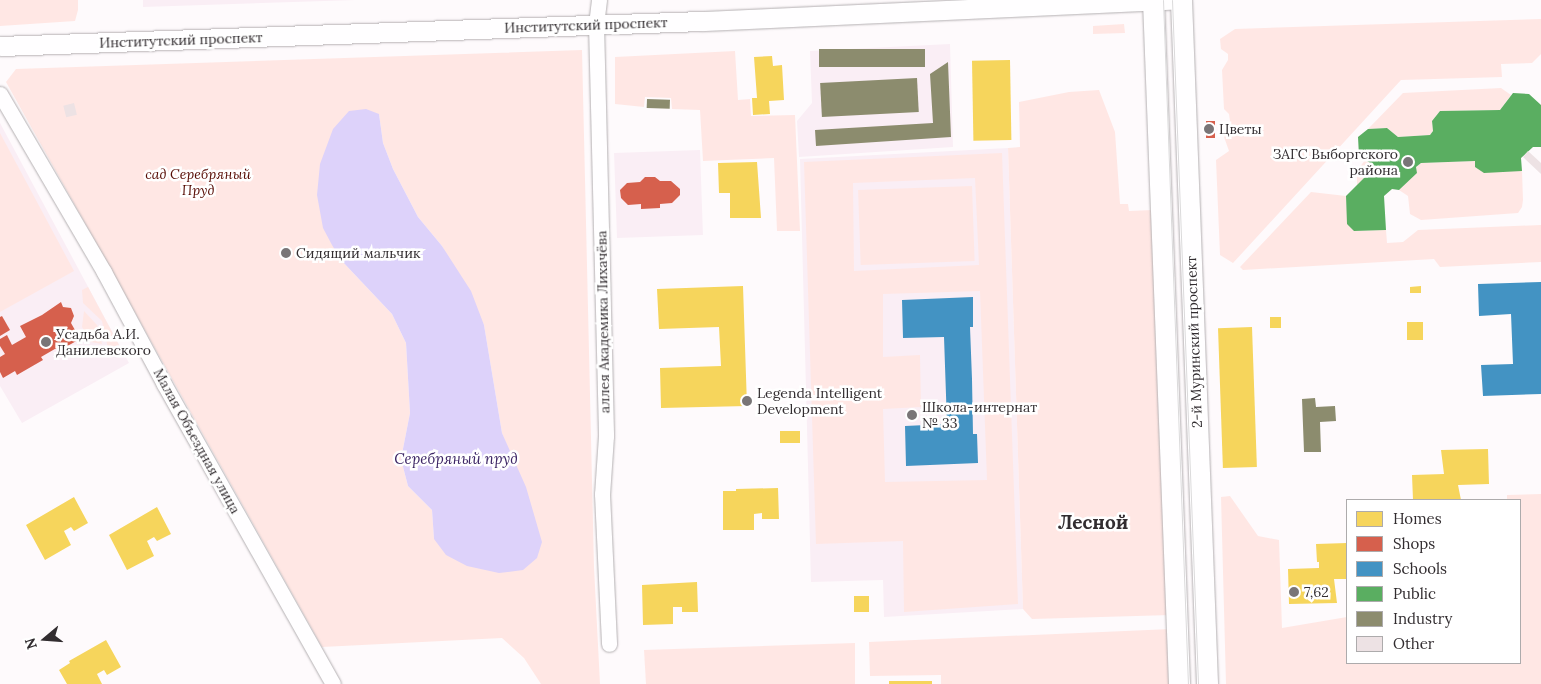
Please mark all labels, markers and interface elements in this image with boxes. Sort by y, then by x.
street label: Институтский проспект [504,14,668,36]
street label: Институтский проспект [99,29,263,51]
place label: Цветы [1219,121,1262,137]
marker: Цветы [1203,123,1215,135]
place label: ЗАГС Выборгского района [1273,146,1398,178]
marker: ЗАГС Выборгского района [1402,156,1414,168]
park label: сад Серебряный Пруд [145,166,251,198]
street label: аллея Академика Лихачёва [593,231,613,413]
place label: Сидящий мальчик [296,245,420,261]
marker: Сидящий мальчик [280,247,292,259]
street label: 2-й Муринский проспект [1183,256,1205,428]
place label: Усадьба А.И. Данилевского [56,326,151,358]
marker: Усадьба А.И. Данилевского [40,336,52,348]
street label: Малая Объездная улица [150,365,244,517]
place label: Legenda Intelligent Development [757,385,882,418]
marker: Legenda Intelligent Development [741,395,753,407]
place label: Школа-интернат № 33 [922,399,1037,432]
marker: Школа-интернат № 33 [906,409,918,421]
water label: Серебряный пруд [394,450,518,468]
legend [1346,499,1521,664]
text: Homes [1393,509,1442,528]
district label: Лесной [1058,512,1128,534]
text: Shops [1393,534,1435,553]
text: Schools [1393,559,1447,578]
place label: 7,62 [1304,584,1329,600]
text: Public [1393,584,1436,603]
marker: 7,62 [1288,586,1300,598]
text: Industry [1393,609,1452,628]
north arrow [20,614,70,664]
text: Other [1393,634,1434,653]
text: N [21,636,41,652]

